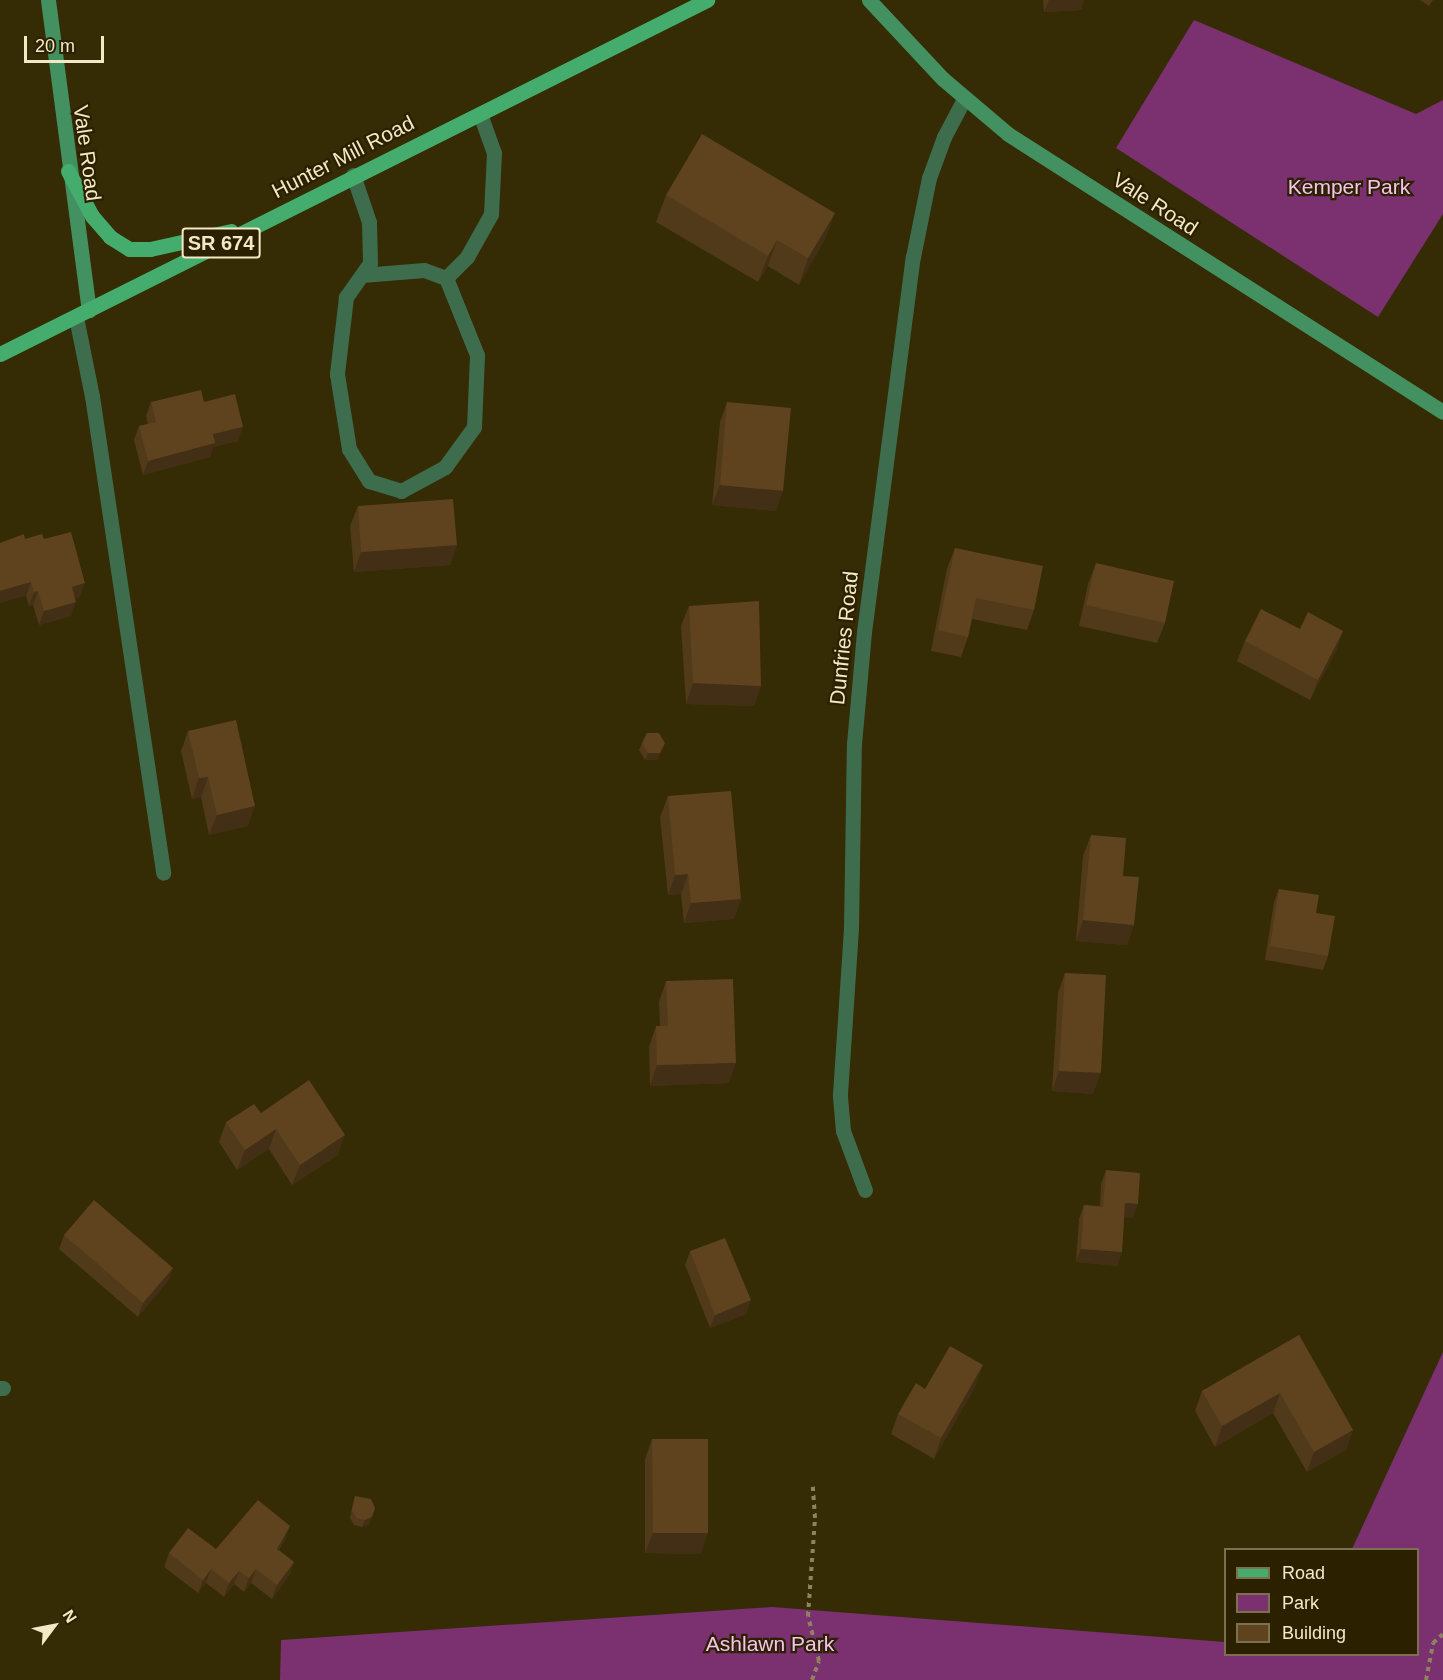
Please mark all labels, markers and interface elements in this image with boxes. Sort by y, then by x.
scale bar [27,24,106,62]
text: 20 m [35,36,75,56]
street label: Vale Road [68,103,106,203]
street label: Hunter Mill Road [268,110,418,204]
street label: Vale Road [1108,167,1202,241]
park label: Kemper Park [1288,174,1410,200]
road number: SR 674 [180,226,262,260]
street label: Dunfries Road [824,570,864,706]
legend [1224,1548,1419,1656]
text: Road [1282,1563,1325,1583]
text: Park [1282,1593,1319,1613]
north arrow [24,1596,84,1656]
text: N [59,1607,80,1626]
text: Building [1282,1623,1346,1643]
park label: Ashlawn Park [706,1631,834,1657]

